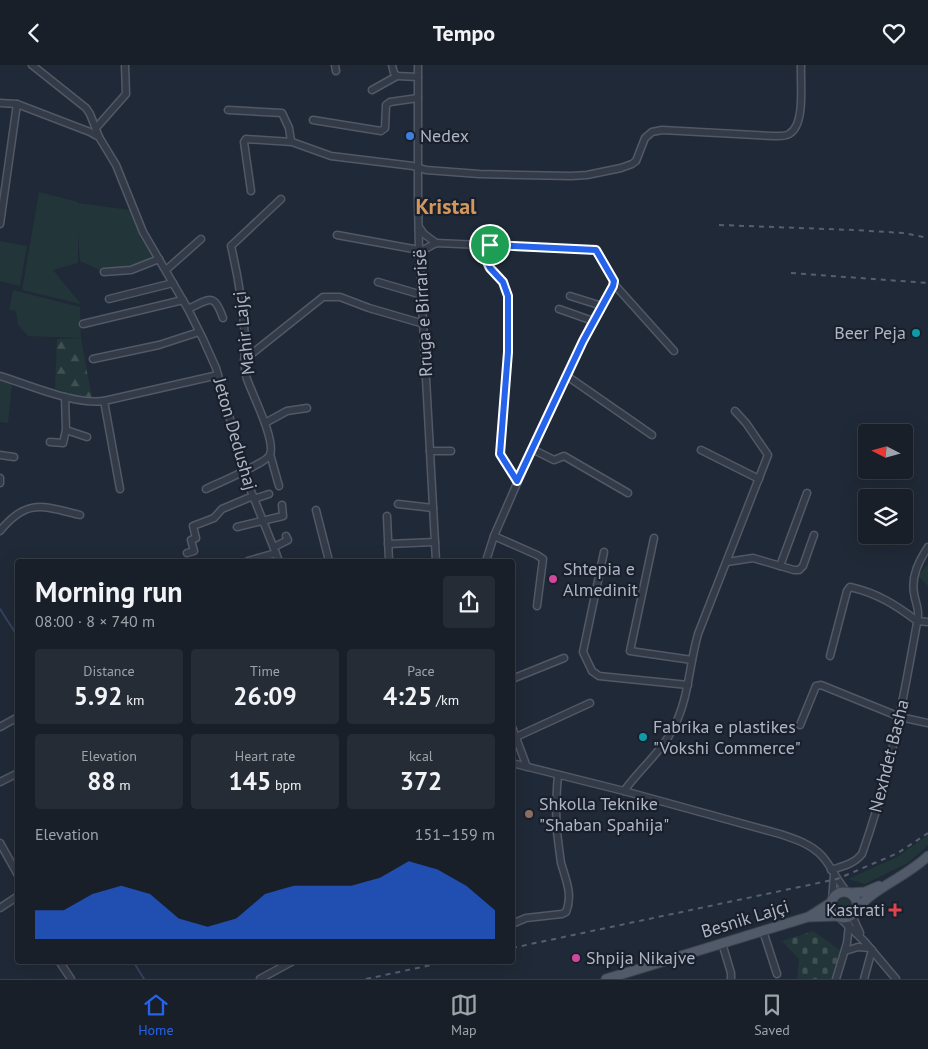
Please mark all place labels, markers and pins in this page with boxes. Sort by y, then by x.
place label: Nedex [420,124,469,147]
marker: Nedex [404,130,416,142]
pin [469,224,511,266]
place label: Beer Peja [834,321,906,344]
marker: Beer Peja [910,327,922,339]
place label: Shtepia e Almedinit [563,557,638,601]
marker: Shtepia e Almedinit [547,573,559,585]
place label: Fabrika e plastikes "Vokshi Commerce" [653,715,801,759]
marker: Fabrika e plastikes "Vokshi Commerce" [637,731,649,743]
place label: Shkolla Teknike "Shaban Spahija" [539,792,669,836]
marker: Shkolla Teknike "Shaban Spahija" [523,808,535,820]
place label: Kastrati [826,898,885,921]
marker: Kastrati [889,904,901,916]
place label: Shpija Nikajve [586,946,695,969]
marker: Shpija Nikajve [570,952,582,964]

